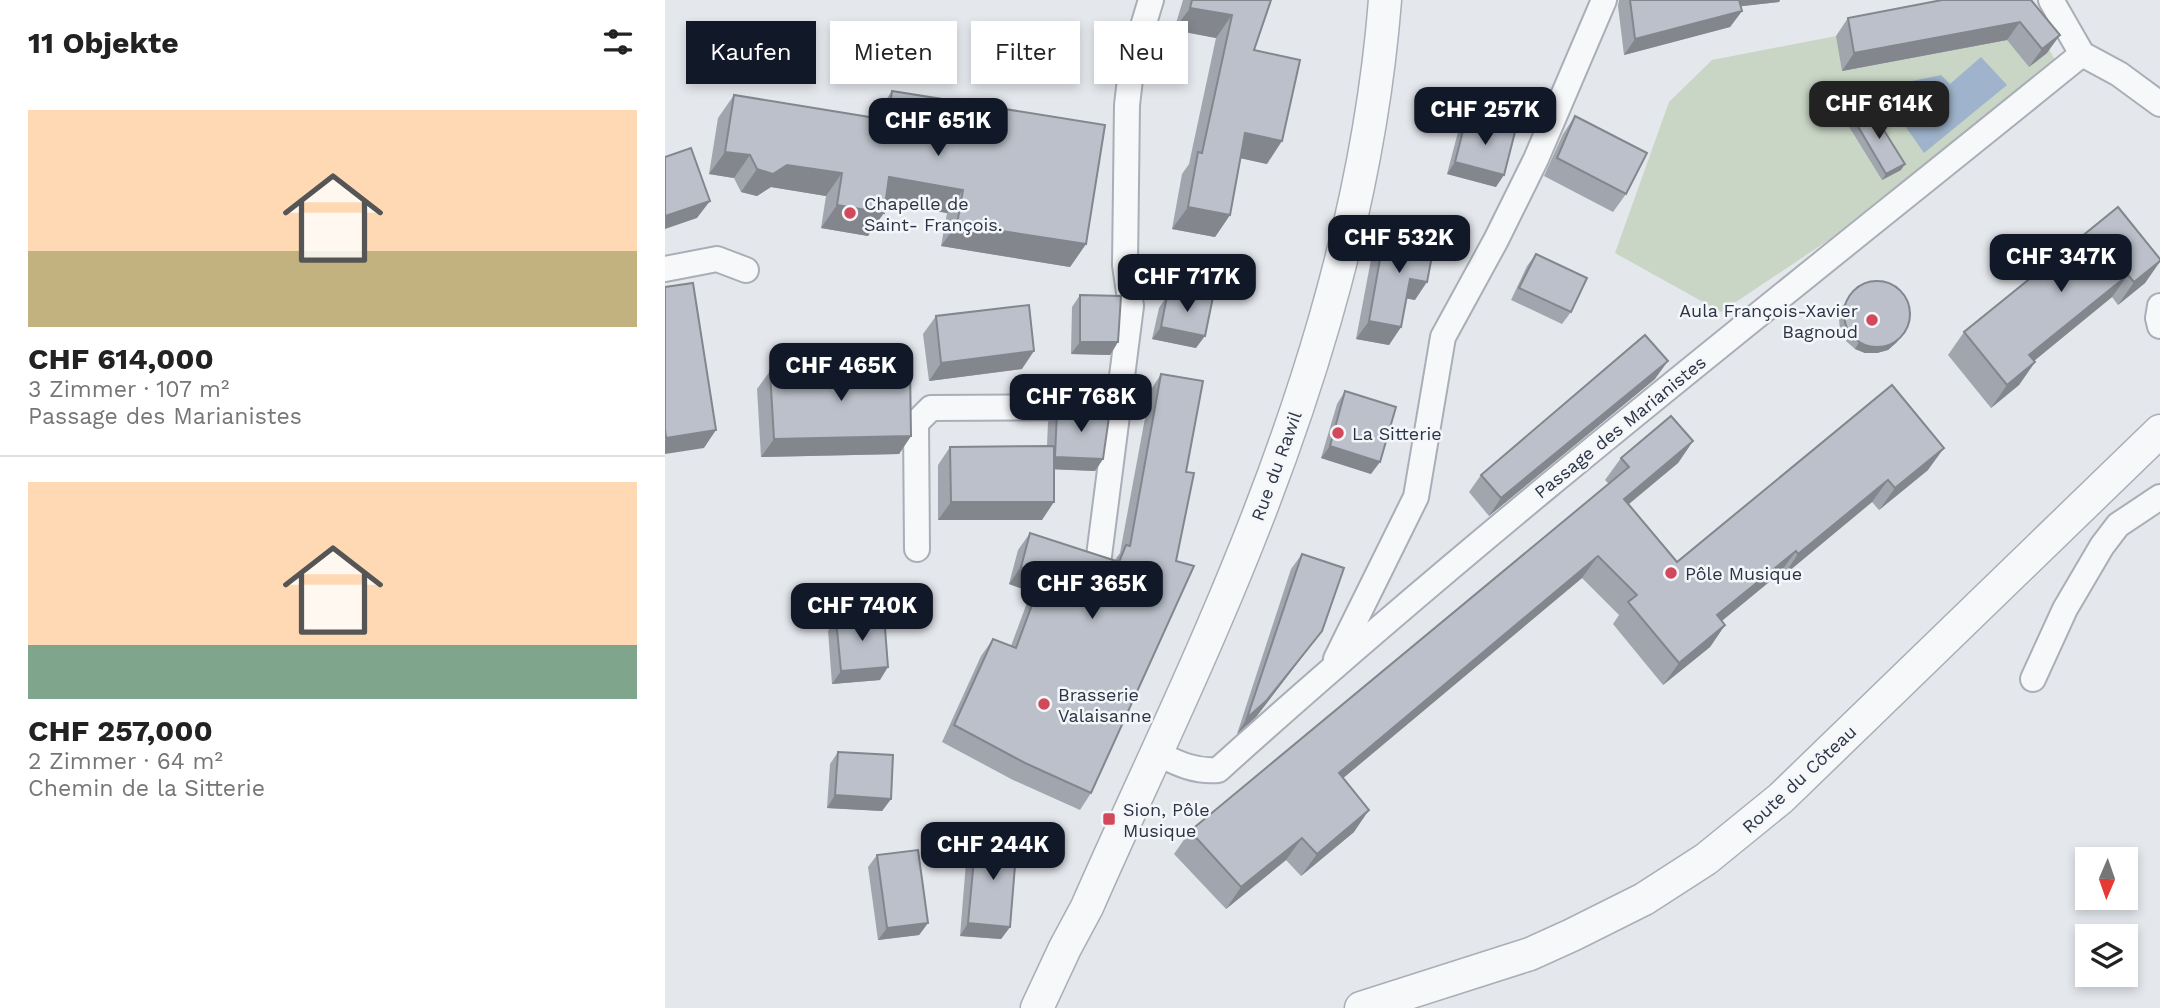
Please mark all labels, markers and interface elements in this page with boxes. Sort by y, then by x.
chip: Kaufen [686,21,816,84]
chip: Mieten [830,21,957,84]
chip: Filter [971,21,1080,84]
chip: Neu [1094,21,1188,84]
icon: filters [599,23,637,61]
text: 11 Objekte [28,25,179,60]
pin: CHF 614K [1807,82,1951,141]
pin: CHF 257K [1413,88,1557,147]
text: CHF 614K [1825,90,1933,117]
text: CHF 257K [1430,96,1540,123]
pin: CHF 651K [866,99,1010,158]
text: CHF 651K [885,107,991,134]
icon: home [270,155,396,281]
place label: Chapelle de Saint- François. [864,193,1003,235]
marker: Chapelle de Saint- François. [842,205,858,221]
pin: CHF 532K [1327,216,1471,275]
text: CHF 532K [1344,224,1454,251]
pin: CHF 347K [1989,234,2133,294]
text: CHF 347K [2006,243,2116,270]
pin: CHF 717K [1115,254,1259,314]
text: CHF 717K [1134,263,1240,290]
place label: Aula François-Xavier Bagnoud [1679,300,1858,342]
marker: Aula François-Xavier Bagnoud [1864,312,1880,328]
text: CHF 614,000 [28,341,214,376]
pin: CHF 465K [769,344,913,403]
street label: Passage des Marianistes [1530,351,1710,503]
text: CHF 465K [785,352,897,379]
pin: CHF 768K [1009,374,1153,434]
text: 3 Zimmer · 107 m² [28,376,229,403]
text: CHF 768K [1026,383,1136,410]
text: Passage des Marianistes [28,403,302,430]
street label: Rue du Rawil [1246,408,1306,524]
place label: La Sitterie [1352,423,1442,444]
marker: La Sitterie [1330,425,1346,441]
icon: home [270,527,396,653]
pin: CHF 365K [1020,562,1164,621]
place label: Pôle Musique [1685,563,1802,584]
marker: Pôle Musique [1663,565,1679,581]
text: CHF 365K [1037,570,1147,597]
pin: CHF 740K [790,584,934,643]
text: CHF 740K [807,592,917,619]
place label: Brasserie Valaisanne [1058,684,1152,726]
marker: Brasserie Valaisanne [1036,696,1052,712]
text: CHF 257,000 [28,713,213,748]
street label: Route du Côteau [1738,721,1860,837]
text: 2 Zimmer · 64 m² [28,748,223,775]
text: Chemin de la Sitterie [28,775,265,802]
place label: Sion, Pôle Musique [1123,799,1210,841]
marker: Sion, Pôle Musique [1101,811,1117,827]
pin: CHF 244K [921,822,1065,882]
text: CHF 244K [937,831,1049,858]
north arrow [2075,847,2139,910]
map controls [2075,847,2138,987]
button: layers [2075,924,2138,987]

